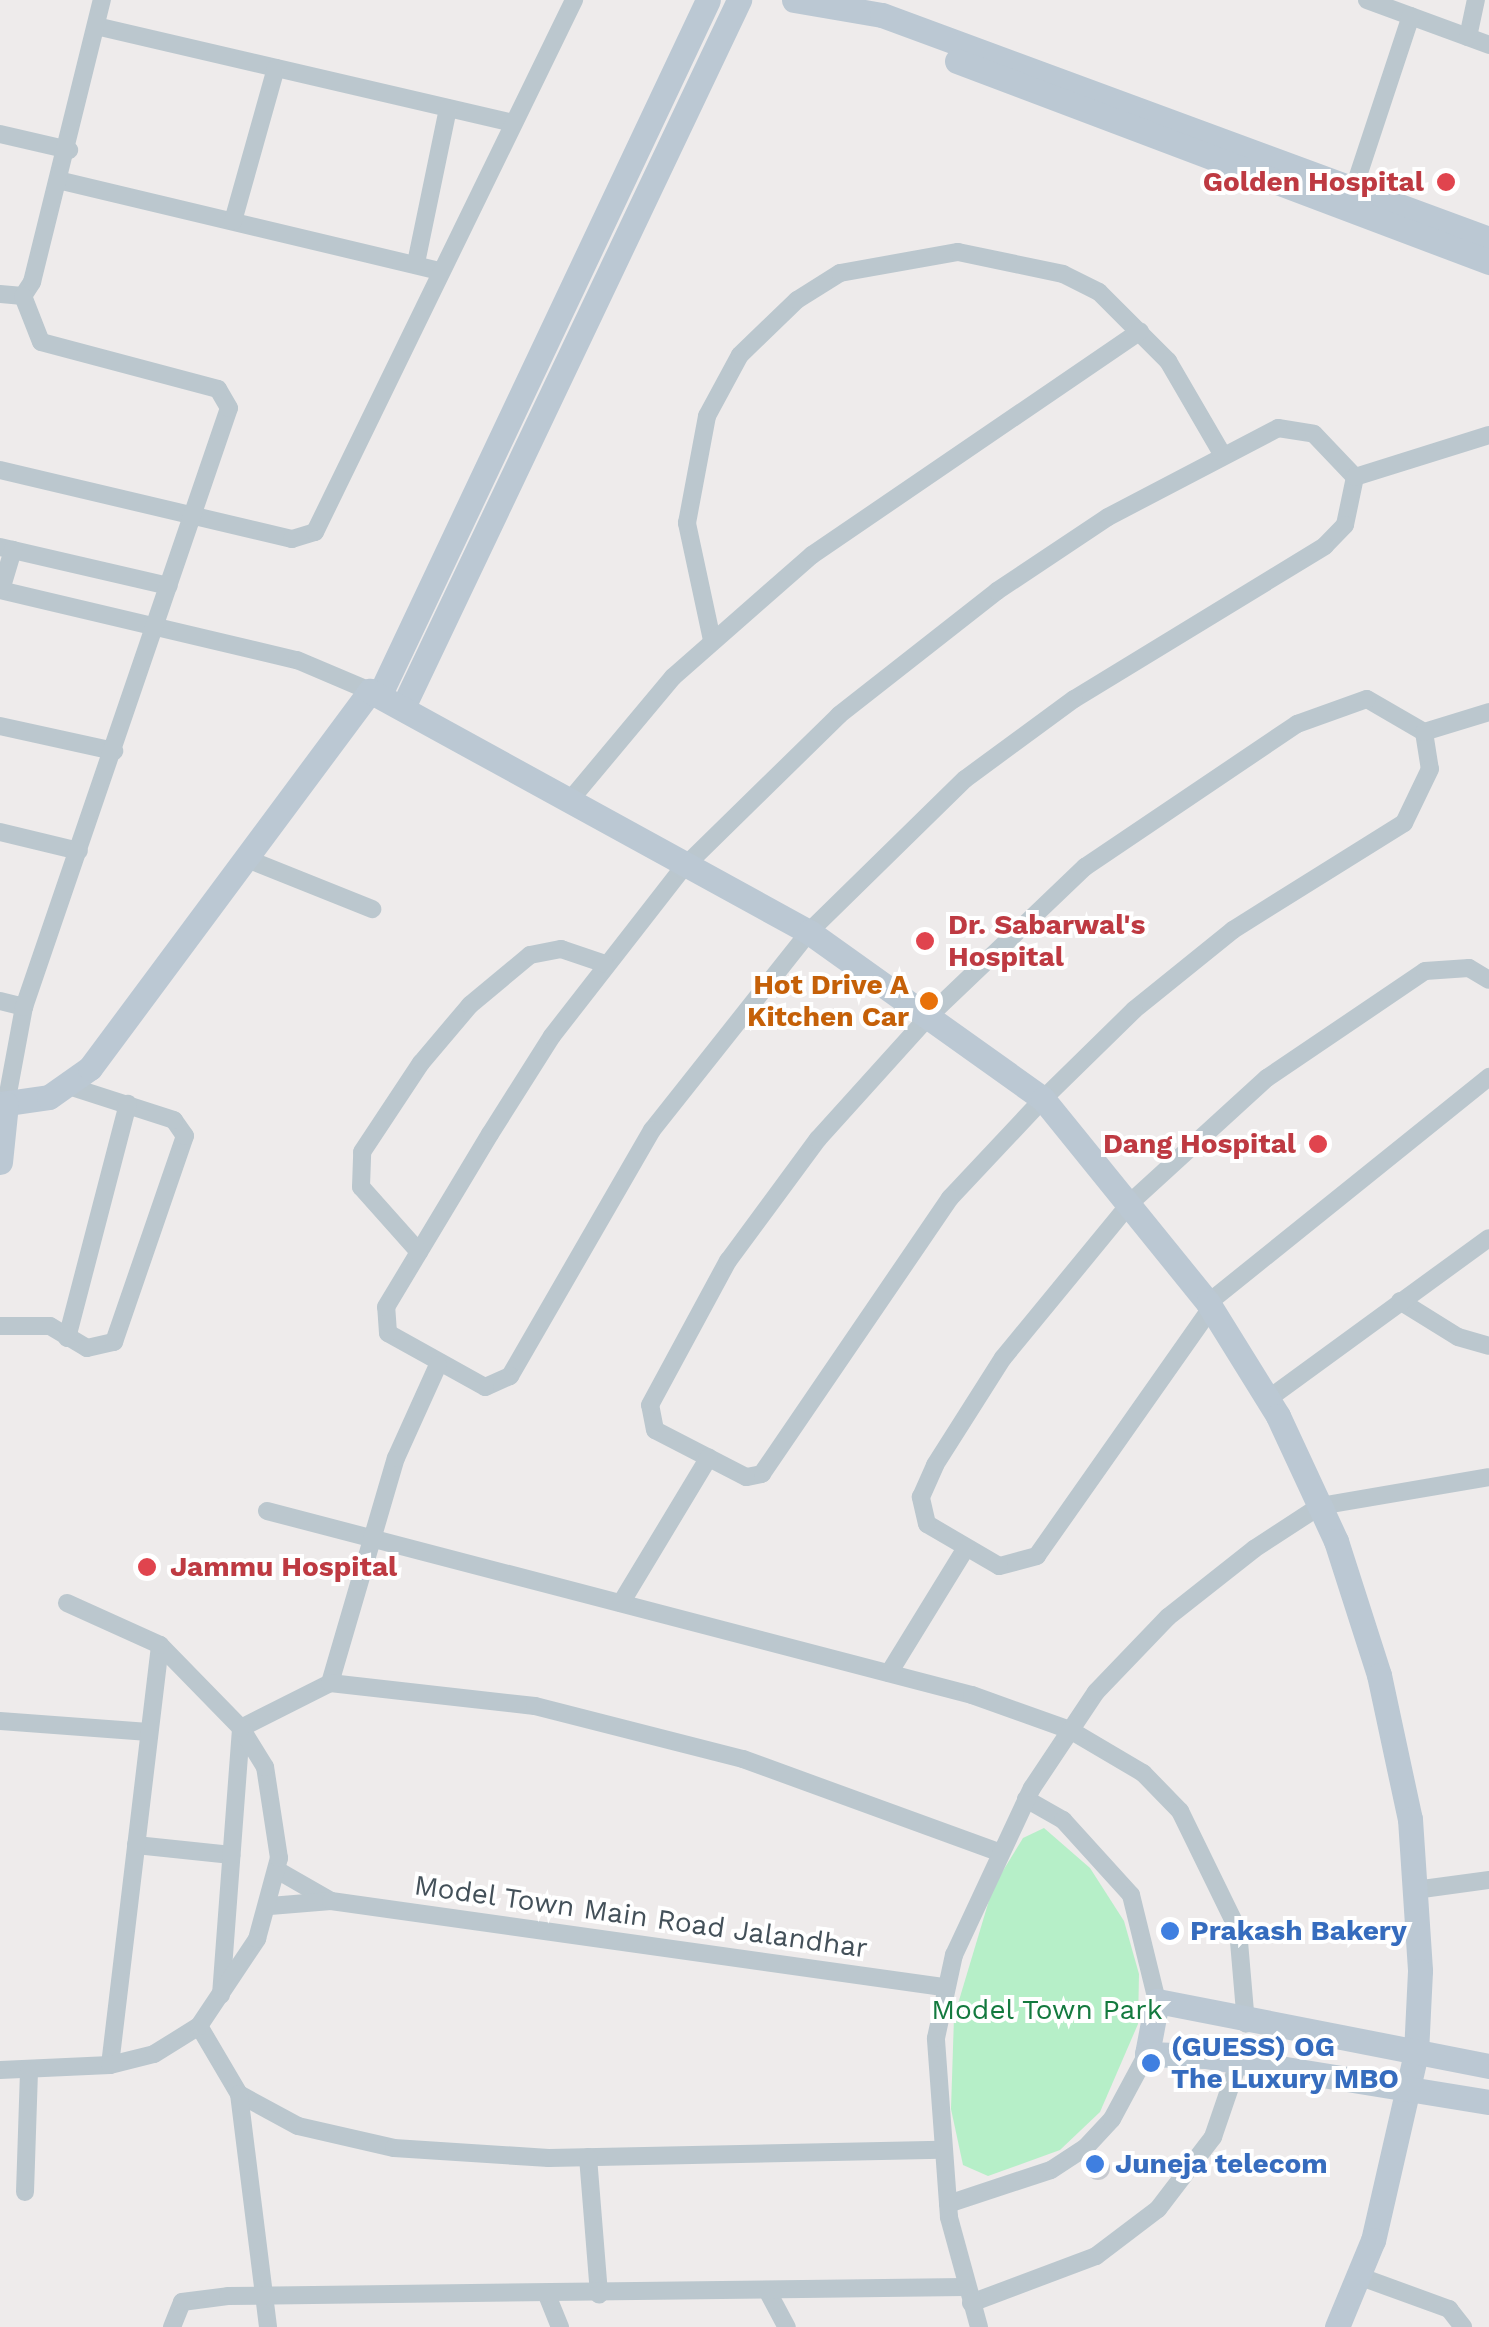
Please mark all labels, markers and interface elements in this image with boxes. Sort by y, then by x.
place label: Golden Hospital [1203,165,1424,199]
marker: Golden Hospital [1433,169,1459,195]
place label: Dr. Sabarwal's Hospital [948,908,1145,974]
marker: Dr. Sabarwal's Hospital [912,928,938,954]
place label: Hot Drive A Kitchen Car [747,968,909,1034]
marker: Hot Drive A Kitchen Car [918,990,940,1012]
place label: Dang Hospital [1103,1127,1296,1161]
marker: Dang Hospital [1305,1131,1331,1157]
place label: Jammu Hospital [170,1550,397,1584]
marker: Jammu Hospital [134,1554,160,1580]
street label: Model Town Main Road Jalandhar [411,1868,871,1966]
place label: Prakash Bakery [1190,1914,1407,1948]
marker: Prakash Bakery [1159,1920,1181,1942]
park label: Model Town Park [930,1993,1164,2027]
place label: (GUESS) OG The Luxury MBO [1171,2030,1400,2096]
marker: (GUESS) OG The Luxury MBO [1140,2052,1162,2074]
place label: Juneja telecom [1115,2147,1328,2181]
marker: Juneja telecom [1084,2153,1106,2175]

